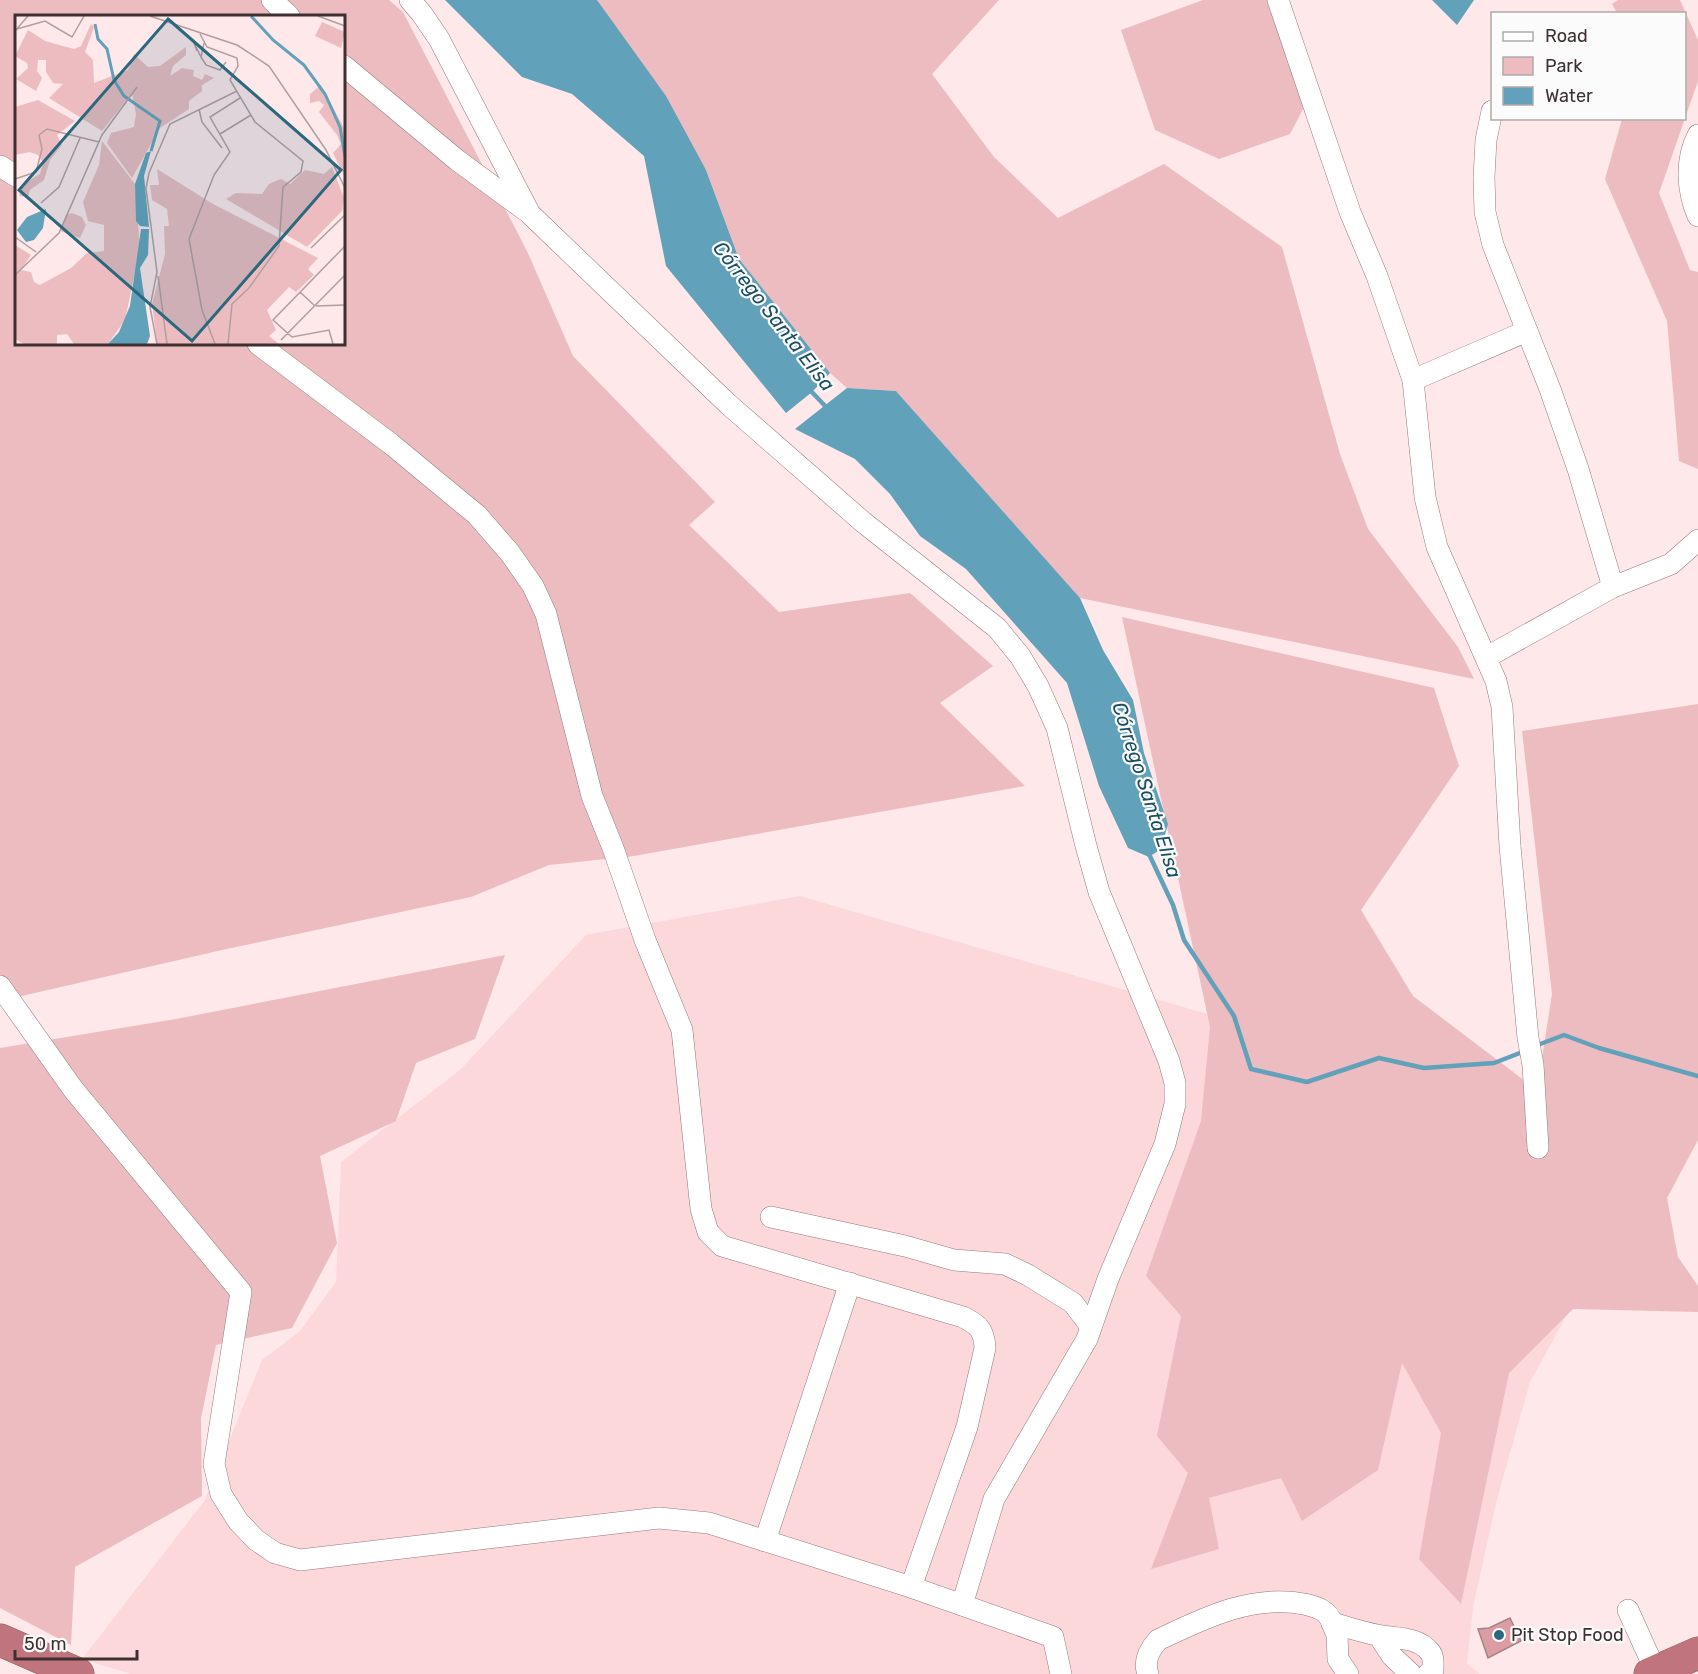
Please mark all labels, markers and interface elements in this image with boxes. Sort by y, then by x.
legend [1491,12,1686,120]
inset map [15,15,345,345]
text: Road [1545,25,1588,47]
text: Park [1545,55,1583,77]
text: Water [1545,85,1593,107]
water label: Córrego Santa Elisa [708,236,840,396]
water label: Córrego Santa Elisa [1107,699,1187,881]
scale bar [15,1623,136,1661]
place label: Pit Stop Food [1511,1624,1624,1646]
marker: Pit Stop Food [1492,1628,1506,1642]
text: 50 m [24,1633,67,1655]

